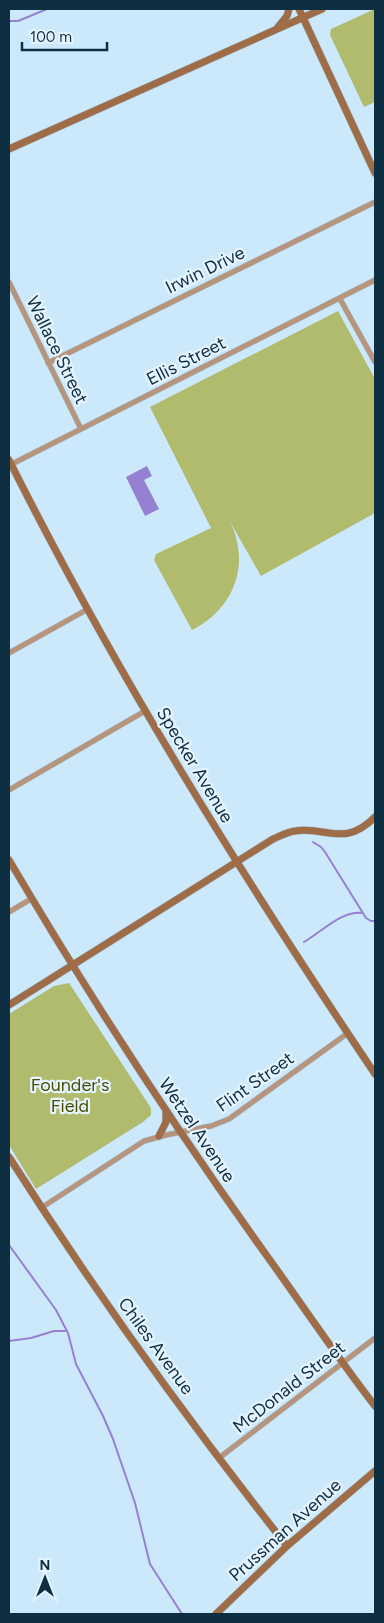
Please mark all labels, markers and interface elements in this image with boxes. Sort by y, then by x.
scale bar [22,20,108,52]
text: 100 m [30,28,72,46]
street label: Irwin Drive [162,241,248,299]
street label: Wallace Street [21,292,93,408]
street label: Ellis Street [143,332,229,390]
street label: Specker Avenue [152,703,238,827]
street label: Flint Street [212,1047,298,1117]
park label: Founder's Field [31,1074,109,1117]
street label: Wetzel Avenue [154,1074,240,1186]
street label: Chiles Avenue [113,1293,199,1399]
street label: McDonald Street [228,1336,350,1438]
street label: Prussman Avenue [224,1474,346,1586]
north arrow [20,1553,70,1603]
text: N [40,1557,50,1574]

